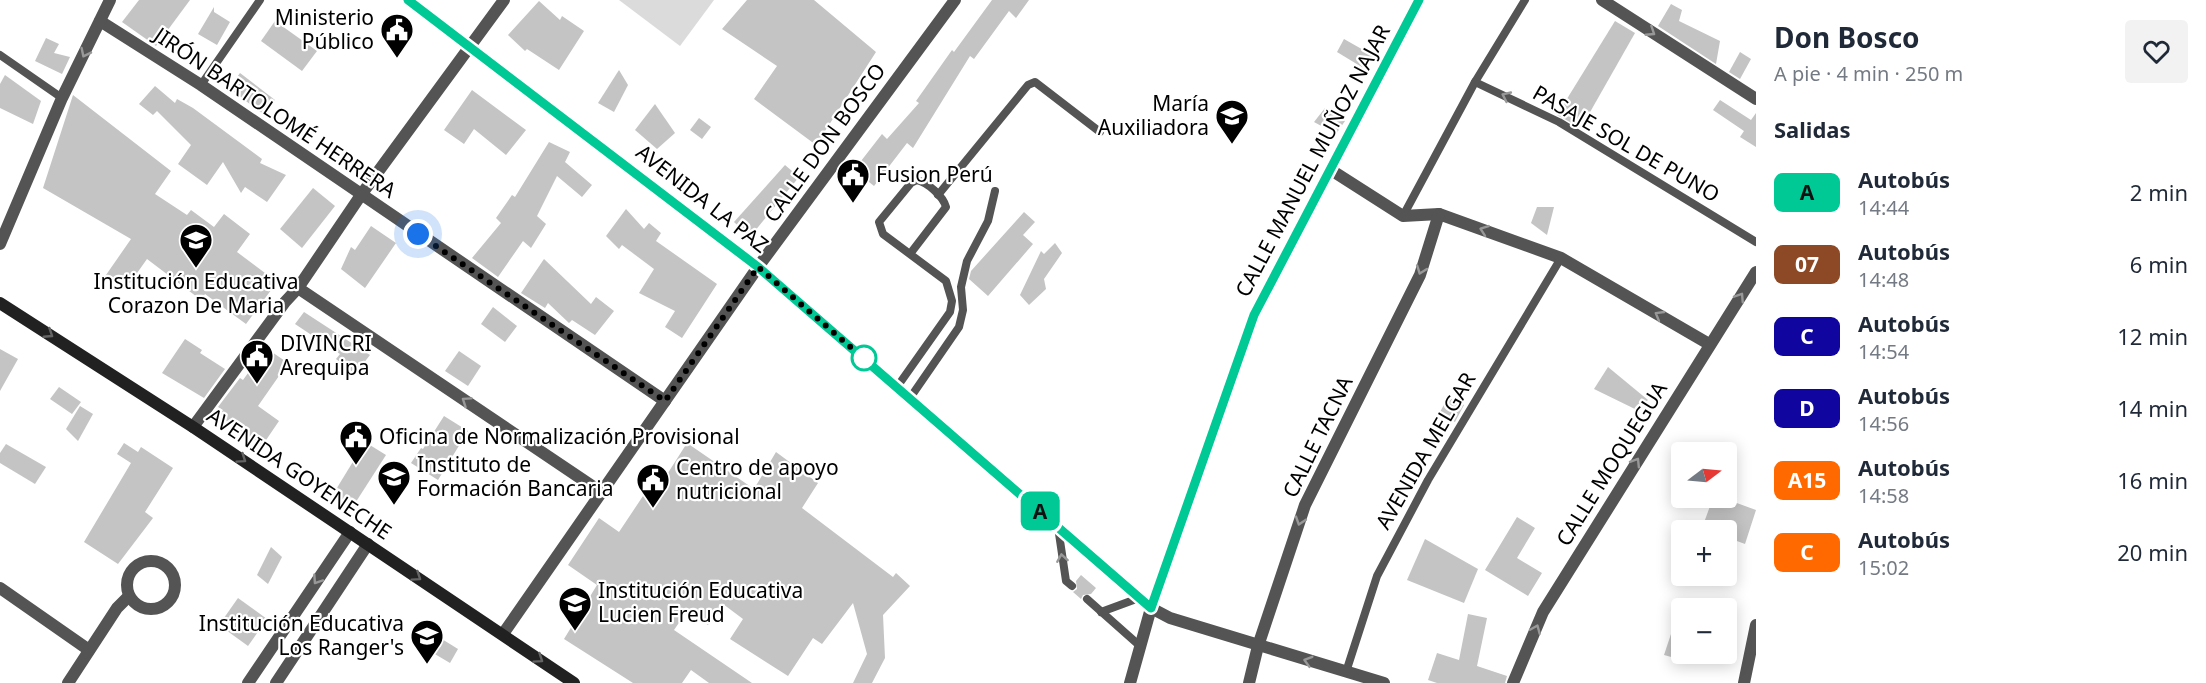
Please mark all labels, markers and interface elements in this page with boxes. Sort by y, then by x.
place label: Ministerio Público [275,3,374,55]
public building icon: Ministerio Público [379,12,415,59]
text: Don Bosco [1774,18,1920,56]
street label: JIRÓN BARTOLOMÉ HERRERA [147,19,403,204]
street label: CALLE MANUEL MUÑOZ NAJAR [1228,20,1396,301]
button: heart [2125,20,2188,83]
one-way arrow [1645,24,1656,35]
one-way arrow [80,46,92,57]
street label: CALLE DON BOSCO [757,57,891,227]
text: A pie · 4 min · 250 m [1774,60,1963,87]
street label: PASAJE SOL DE PUNO [1528,78,1725,208]
place label: María Auxiliadora [1098,89,1209,141]
one-way arrow [1502,92,1513,104]
school or university icon: María Auxiliadora [1214,98,1250,145]
text: Salidas [1774,114,1851,144]
street label: AVENIDA LA PAZ [631,138,775,259]
public building icon: Fusion Perú [835,157,871,204]
place label: Fusion Perú [876,160,993,188]
text: Autobús [1858,164,1950,194]
text: 2 min [2130,177,2188,207]
text: A [1800,178,1814,206]
text: 14:44 [1858,194,1909,221]
your location [403,219,433,249]
school or university icon: Institución Educativa Corazon De Maria [178,222,214,269]
one-way arrow [1479,225,1490,238]
text: Autobús [1858,236,1950,266]
text: 6 min [2130,249,2188,279]
text: 07 [1795,250,1819,278]
one-way arrow [1415,264,1428,275]
text: 14:48 [1858,266,1909,293]
place label: Institución Educativa Corazon De Maria [93,267,299,319]
one-way arrow [1733,293,1744,304]
text: Autobús [1858,308,1950,338]
one-way arrow [1655,310,1665,322]
text: 12 min [2117,321,2188,351]
text: C [1800,322,1814,350]
one-way arrow [43,327,53,339]
place label: DIVINCRI Arequipa [280,329,372,381]
public building icon: DIVINCRI Arequipa [239,338,275,385]
text: 14:54 [1858,338,1909,365]
unlabelled marker [851,345,877,371]
street label: AVENIDA MELGAR [1369,367,1481,534]
street label: CALLE TACNA [1276,371,1359,502]
street label: CALLE MOQUEGUA [1549,376,1673,551]
text: Autobús [1858,380,1950,410]
text: 14 min [2117,393,2188,423]
text: D [1799,394,1815,422]
one-way arrow [461,397,472,408]
street label: AVENIDA GOYENECHE [202,401,397,545]
text: 14:56 [1858,410,1909,437]
public building icon: Oficina de Normalización Provisional [338,419,374,466]
place label: Oficina de Normalización Provisional [379,422,740,450]
north arrow [1671,442,1737,508]
map controls [1671,442,1737,664]
place label: Instituto de Formación Bancaria [417,450,613,502]
one-way arrow [235,452,246,463]
text: Autobús [1858,452,1950,482]
place label: Centro de apoyo nutricional [676,453,839,505]
one-way arrow [1629,458,1641,468]
school or university icon: Instituto de Formación Bancaria [376,459,412,506]
public building icon: Centro de apoyo nutricional [635,462,671,509]
text: 16 min [2117,465,2188,495]
text: A15 [1788,466,1826,494]
text: 14:58 [1858,482,1909,509]
line badge: A [1020,492,1060,530]
text: A [1033,497,1047,525]
one-way arrow [1294,515,1307,526]
button: + [1671,520,1737,586]
text: Autobús [1858,524,1950,554]
text: 20 min [2117,537,2188,567]
text: C [1800,538,1814,566]
one-way arrow [1057,553,1069,562]
text: 15:02 [1858,554,1909,581]
one-way arrow [410,569,421,580]
one-way arrow [313,573,324,584]
place label: Institución Educativa Lucien Freud [598,576,803,628]
school or university icon: Institución Educativa Lucien Freud [557,585,593,632]
button: − [1671,598,1737,664]
place label: Institución Educativa Los Ranger's [199,609,404,661]
school or university icon: Institución Educativa Los Ranger's [409,618,445,665]
one-way arrow [1529,625,1541,636]
one-way arrow [532,652,543,663]
one-way arrow [1303,656,1314,668]

